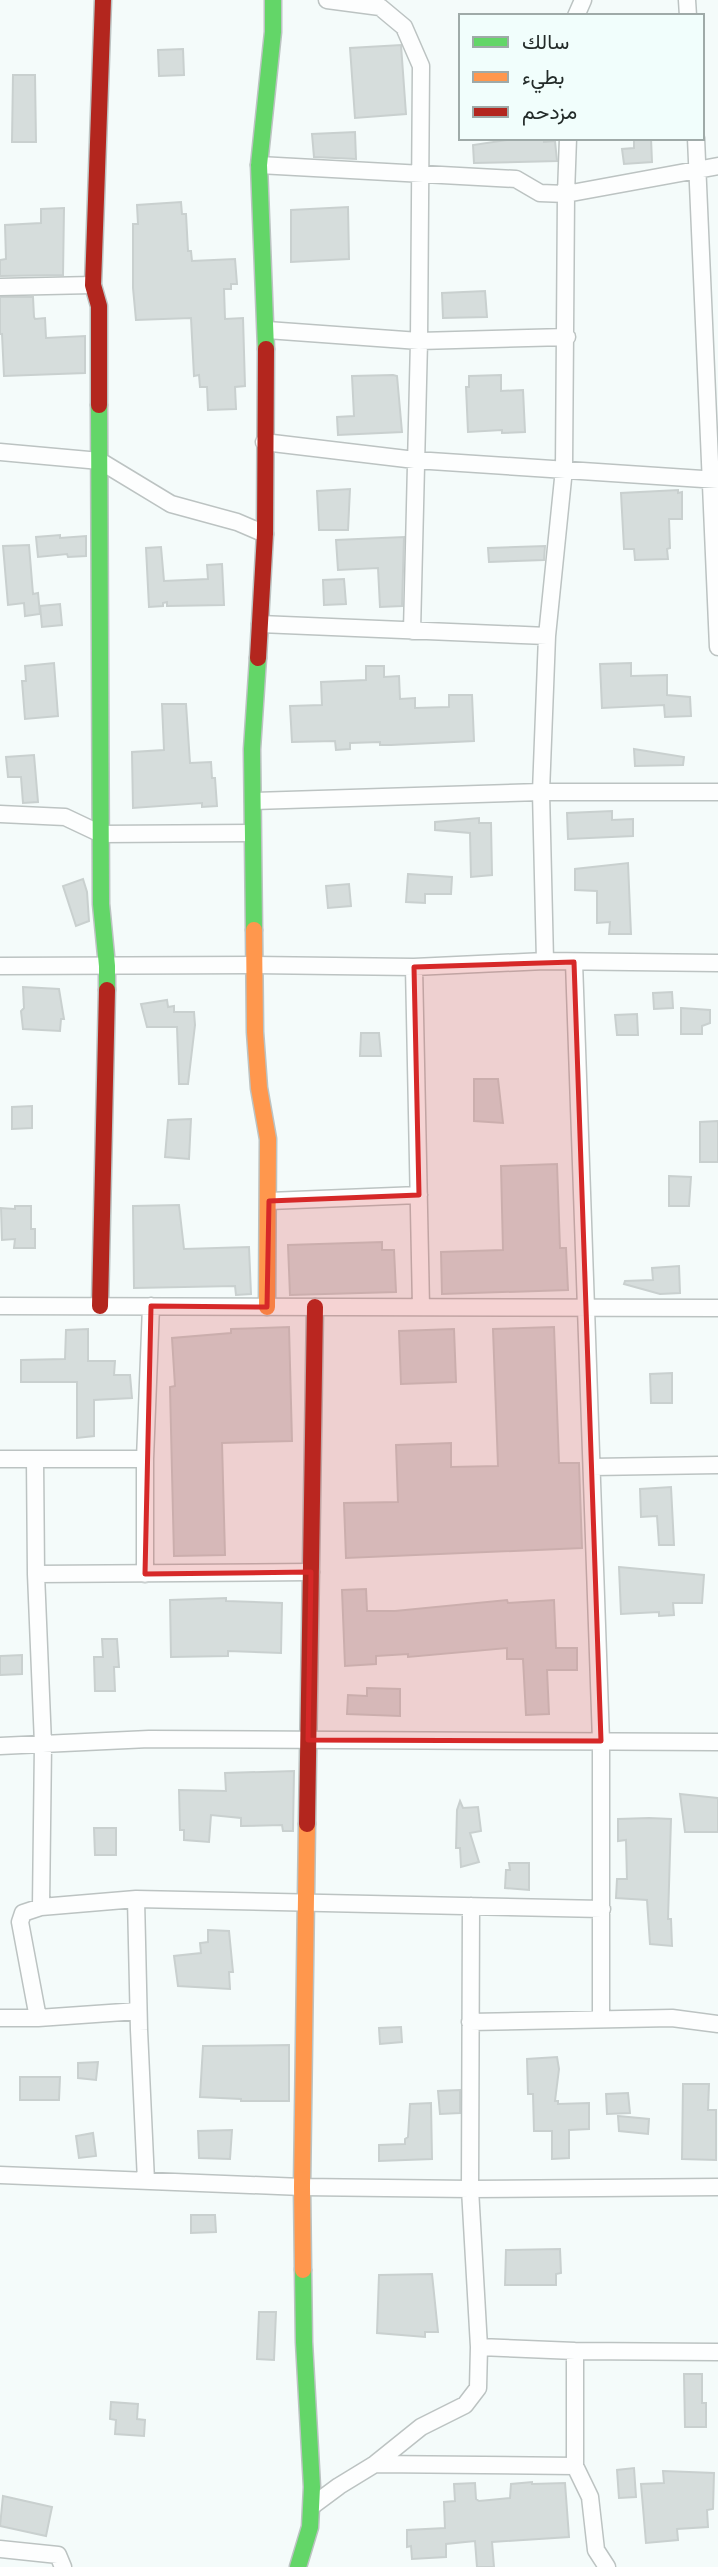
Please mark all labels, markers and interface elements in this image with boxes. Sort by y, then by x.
legend [459,14,704,140]
text: سالك [522,29,569,54]
text: بطيء [522,64,565,94]
text: مزدحم [522,99,577,126]

